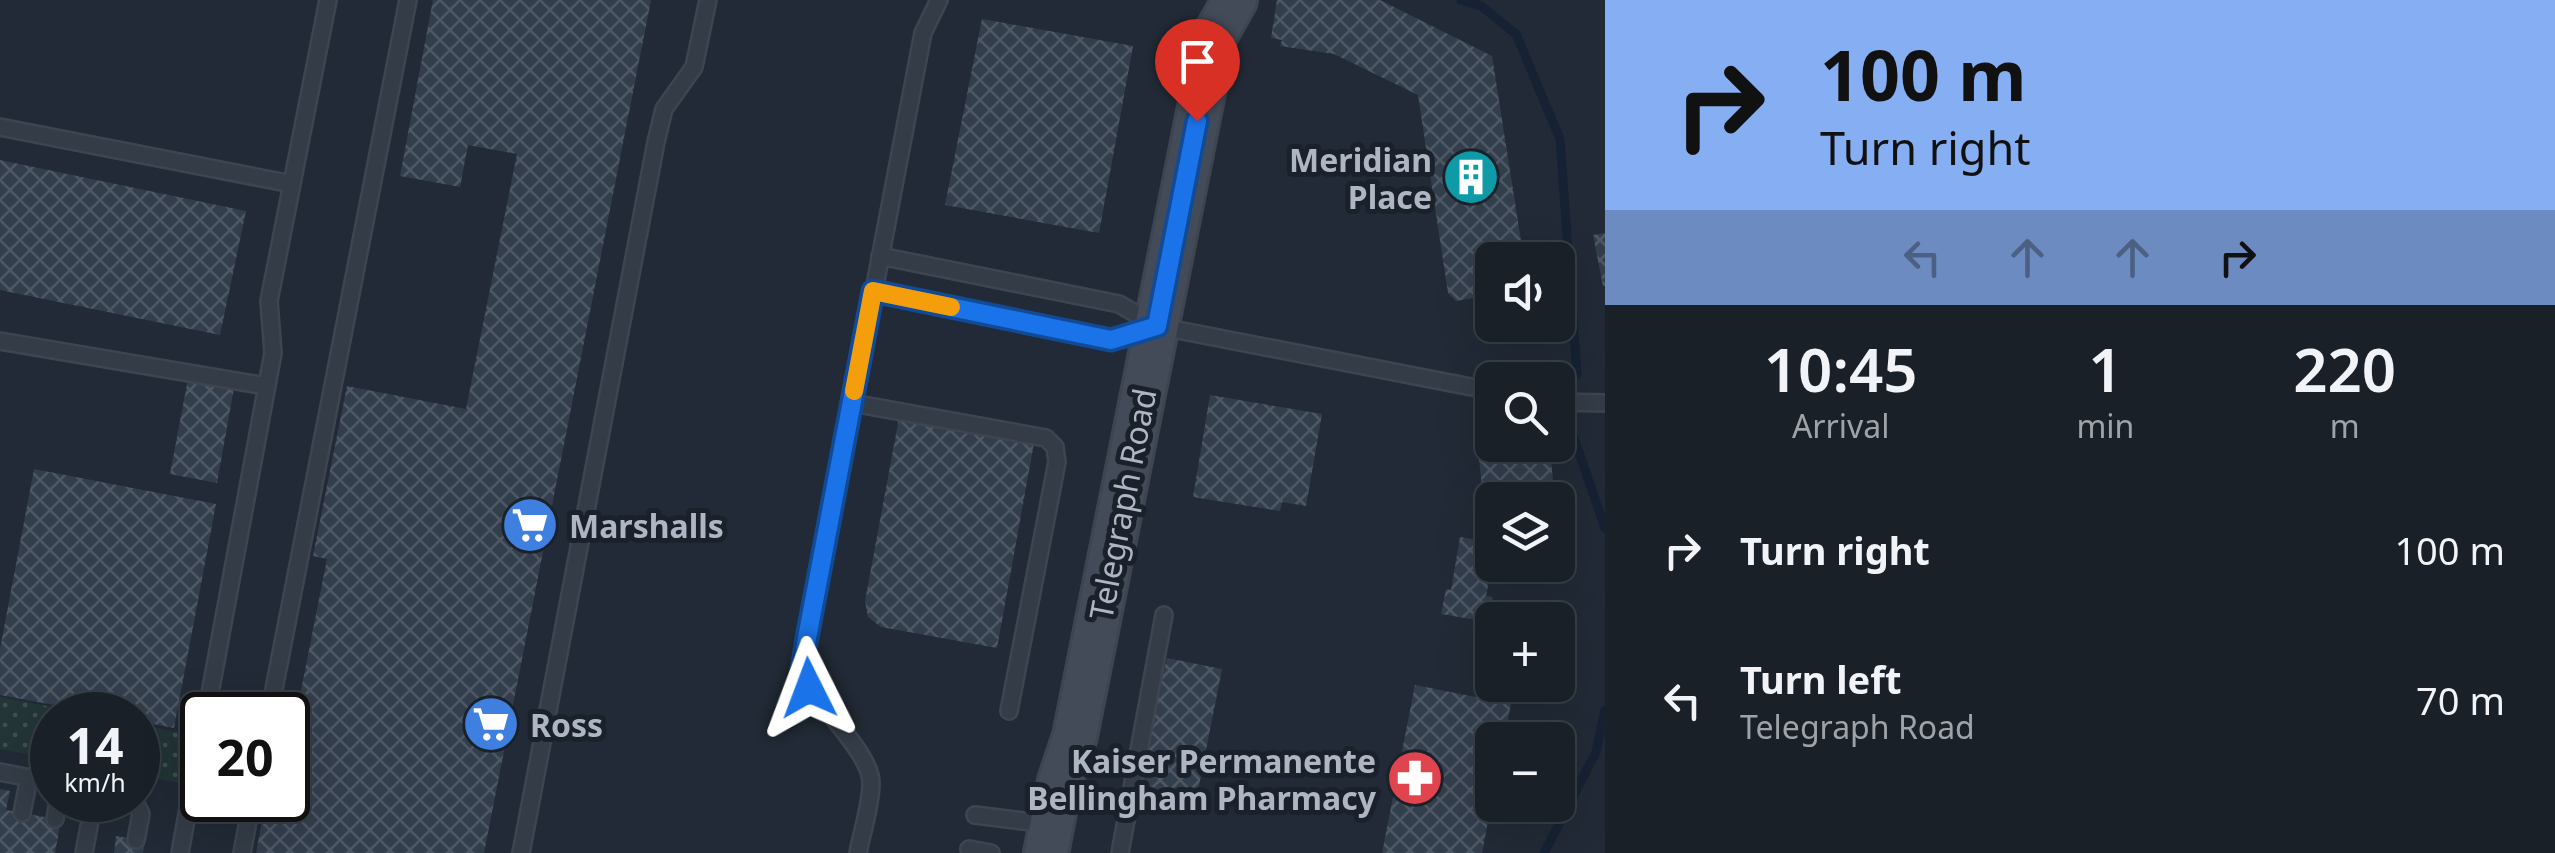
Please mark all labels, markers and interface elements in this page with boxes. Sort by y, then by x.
pin [1155,19,1240,122]
text: 100 m [1820,26,2027,122]
icon: arrive [1170,34,1225,89]
icon: right [1655,40,1785,170]
text: Turn right [1820,117,2031,178]
place label: Meridian Place [1289,138,1432,218]
building icon: Meridian Place [1441,147,1501,207]
icon: left [1895,230,1950,285]
icon: ahead [2000,230,2055,285]
icon: ahead [2105,230,2160,285]
icon: right [2210,230,2265,285]
map controls [1475,242,1575,822]
button: sound [1475,242,1575,342]
text: 10:45 [1764,328,1918,410]
text: 1 [2088,328,2123,410]
text: 220 [2293,328,2396,410]
button: search [1475,362,1575,462]
street label: Telegraph Road [1078,385,1166,623]
text: Arrival [1792,404,1890,447]
text: min [2076,404,2134,447]
text: m [2330,404,2360,447]
button: layers [1475,482,1575,582]
supermarket icon: Marshalls [500,495,560,555]
place label: Marshalls [569,504,724,547]
icon: right [1655,523,1710,578]
text: Turn right [1740,524,1930,576]
text: 100 m [2394,524,2505,576]
button: + [1475,602,1575,702]
position arrow [757,636,861,740]
text: Turn left [1740,653,1902,705]
icon: left [1655,673,1710,728]
text: 70 m [2416,674,2505,726]
speed limit sign: 20 [180,692,310,822]
supermarket icon: Ross [461,694,521,754]
place label: Ross [530,703,603,746]
text: Telegraph Road [1740,705,1975,748]
text: 14 [66,711,124,779]
button: − [1475,722,1575,822]
place label: Kaiser Permanente Bellingham Pharmacy [1027,739,1377,819]
pharmacy icon: Kaiser Permanente Bellingham Pharmacy [1385,748,1445,808]
text: km/h [64,765,126,799]

